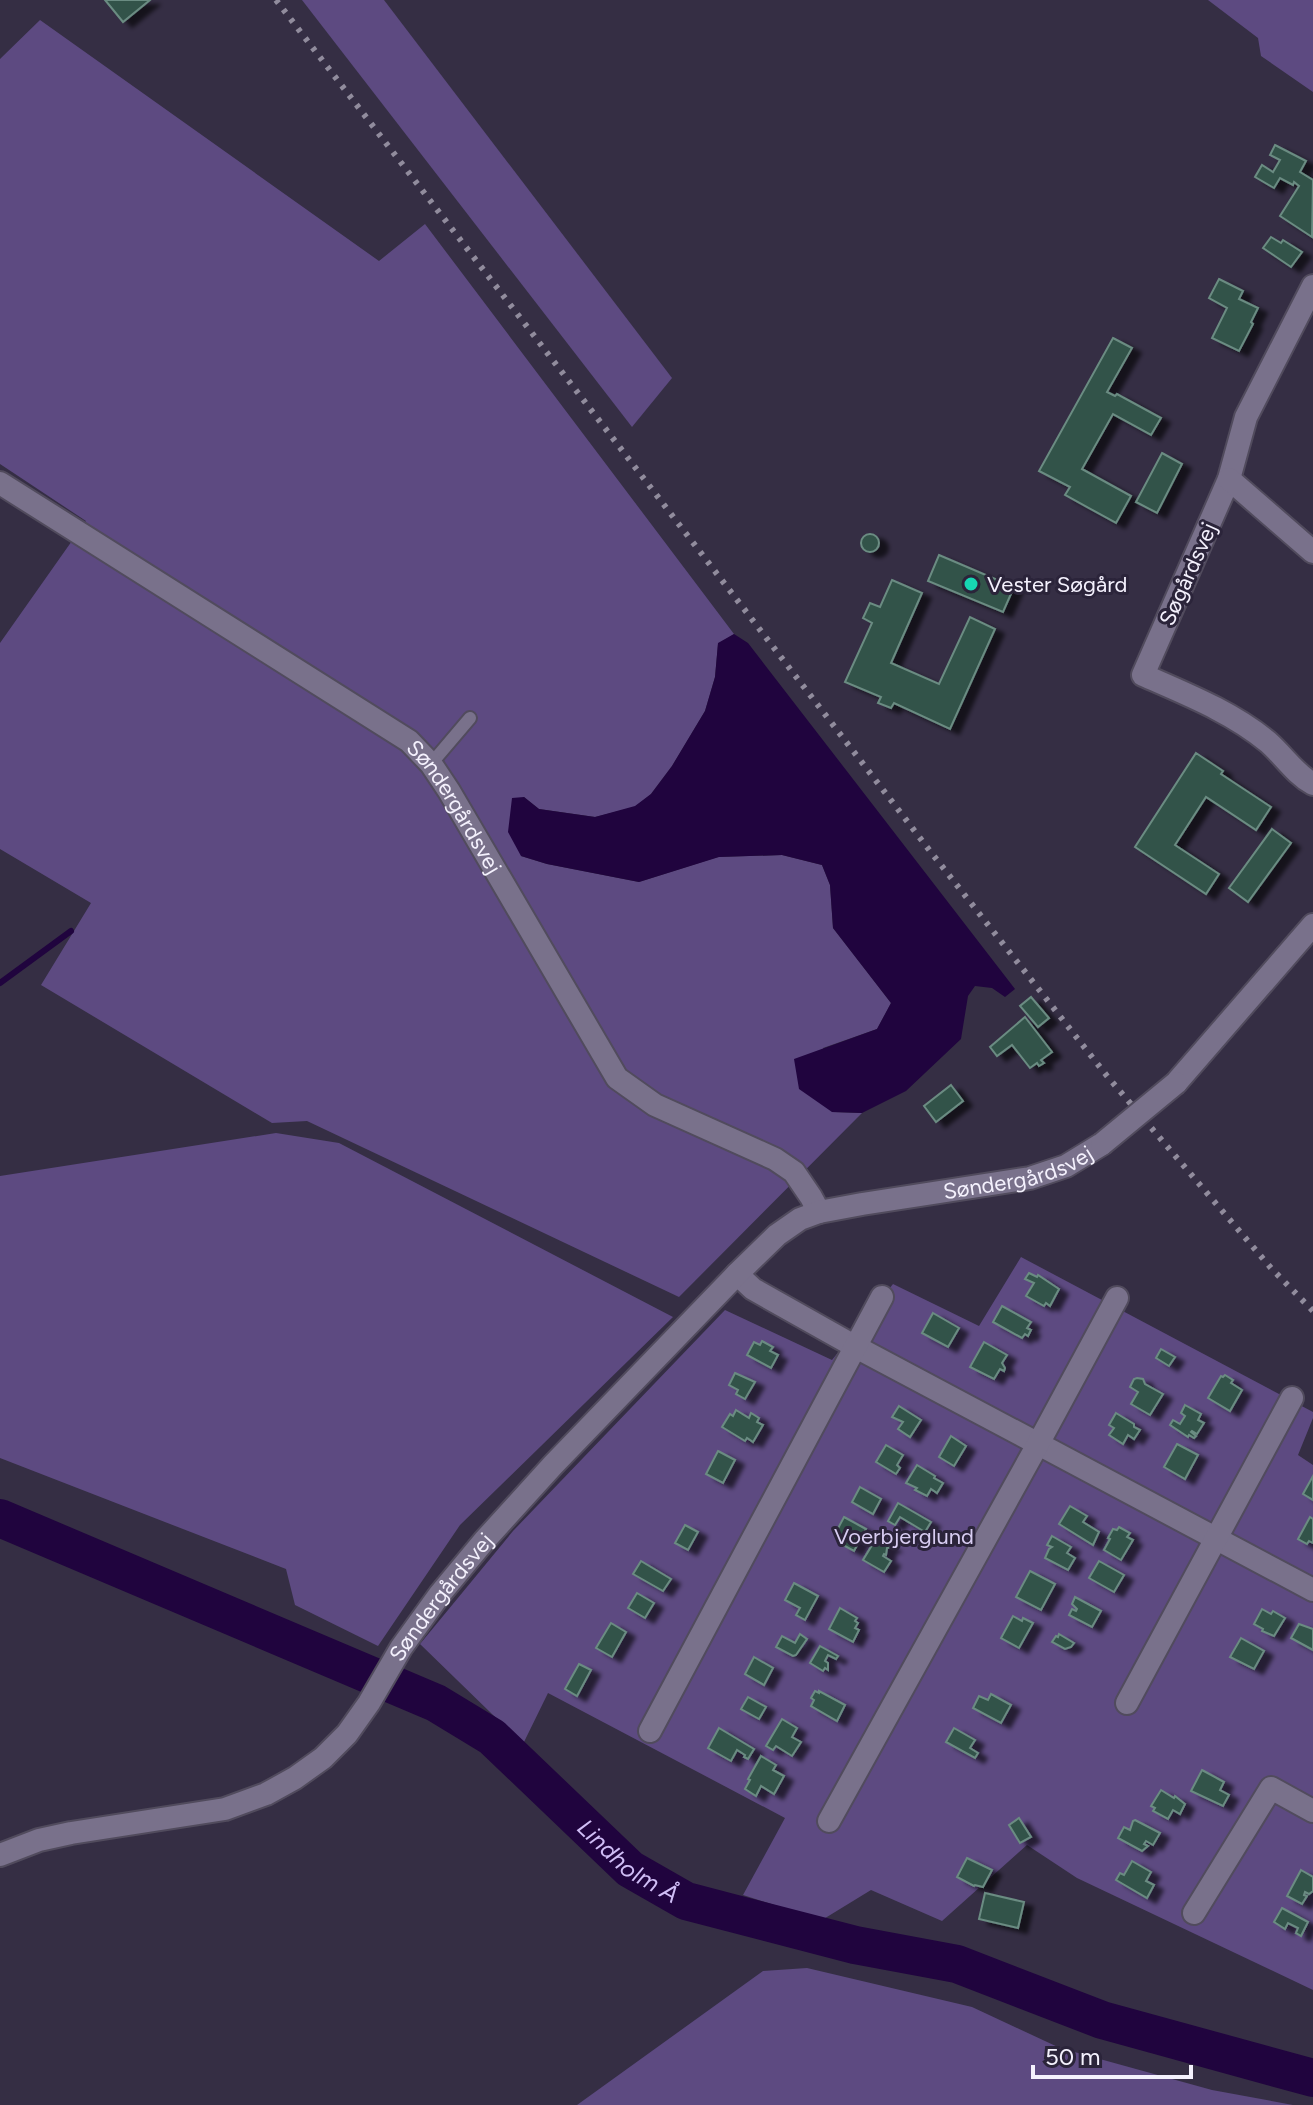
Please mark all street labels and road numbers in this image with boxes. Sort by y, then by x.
street label: Søgårdsvej [1153,518,1223,630]
street label: Søndergårdsvej [401,734,508,879]
street label: Søndergårdsvej [941,1139,1098,1205]
street label: Søndergårdsvej [383,1527,499,1666]

